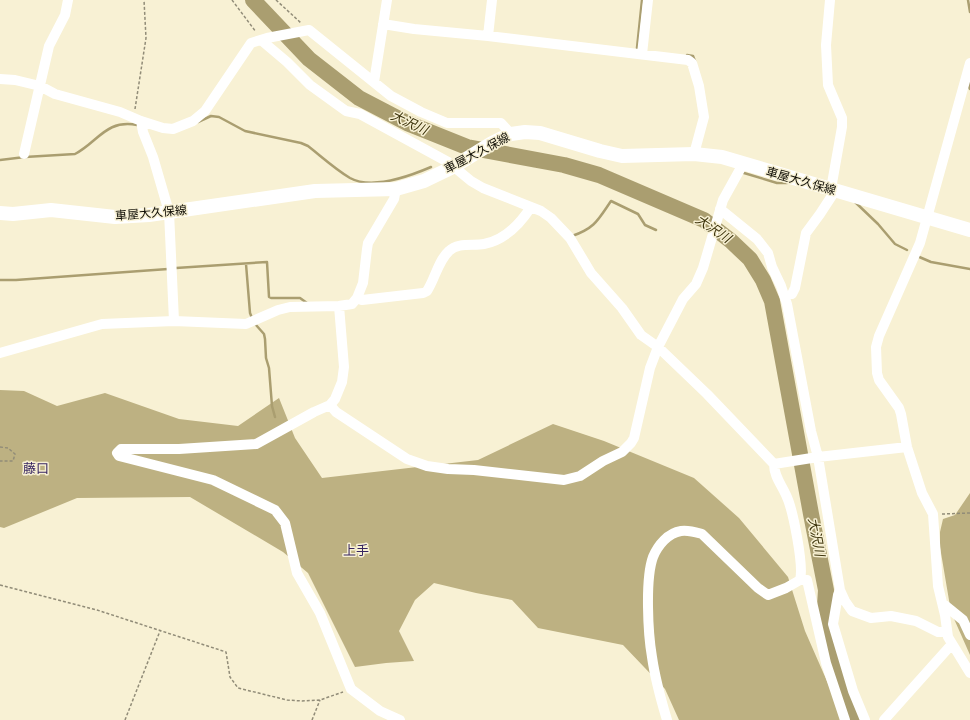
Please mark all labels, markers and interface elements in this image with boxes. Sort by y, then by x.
water label: 大沢川 [388,107,432,140]
street label: 車屋大久保線 [441,129,513,177]
street label: 車屋大久保線 [764,163,838,199]
street label: 車屋大久保線 [114,202,188,224]
water label: 大沢川 [692,211,736,248]
district label: 藤口 [23,460,49,478]
water label: 大沢川 [803,516,829,560]
district label: 上手 [343,542,369,560]

